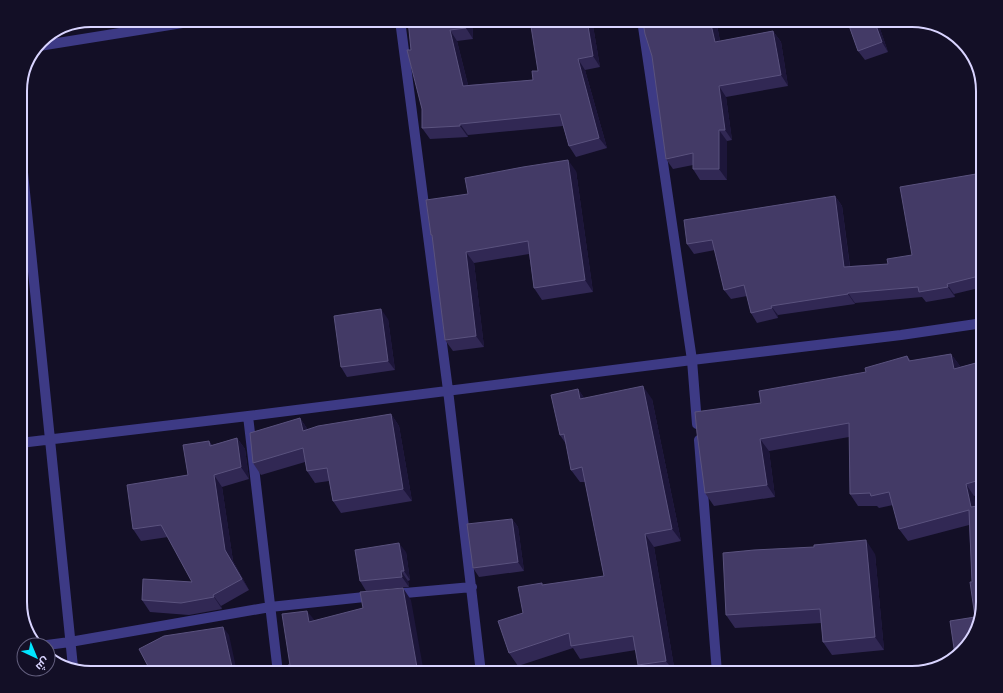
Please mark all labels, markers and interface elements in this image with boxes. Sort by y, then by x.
north arrow [16,637,56,677]
text: ش [33,654,53,674]

